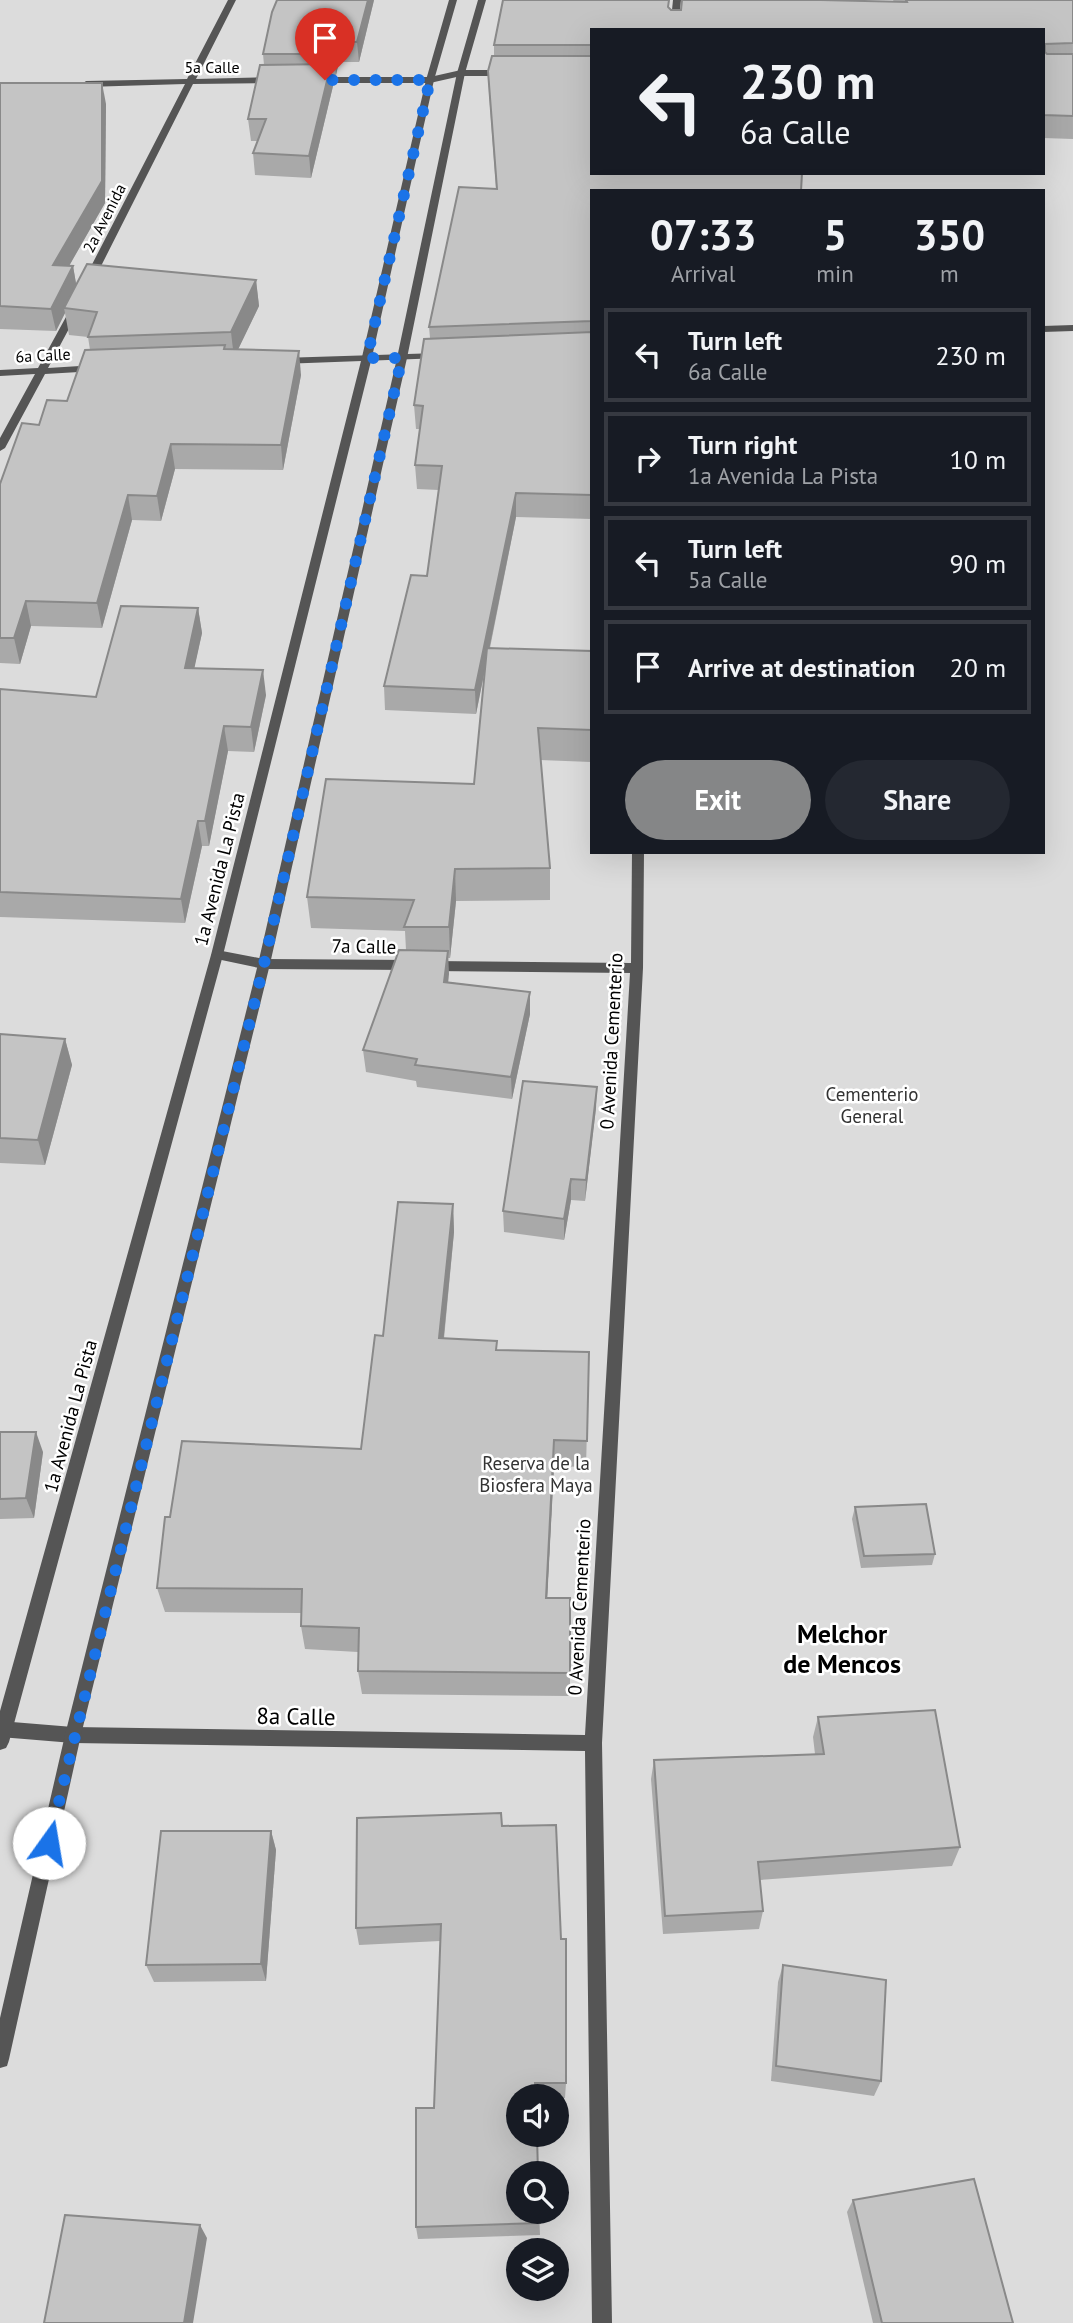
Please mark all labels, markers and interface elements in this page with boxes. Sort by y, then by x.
pin [295,8,355,80]
icon: arrive [306,19,344,57]
text: 230 m [740,49,875,113]
icon: left [625,56,716,147]
street label: 5a Calle [184,57,240,77]
text: 6a Calle [740,111,850,153]
street label: 2a Avenida [78,180,130,256]
text: 07:33 [650,207,756,262]
text: 5 [823,207,847,262]
text: 350 [914,207,985,262]
text: Arrival [671,259,735,288]
text: min [816,259,854,288]
text: m [940,259,959,288]
text: Turn left [688,324,782,357]
icon: left [629,336,667,374]
text: 230 m [935,339,1006,372]
street label: 6a Calle [15,344,71,366]
text: 6a Calle [688,357,767,386]
text: Turn right [688,428,797,461]
icon: right [629,440,667,478]
text: 10 m [950,443,1006,476]
text: 1a Avenida La Pista [688,461,878,490]
text: Turn left [688,532,782,565]
icon: left [629,544,667,582]
text: 90 m [950,547,1006,580]
text: 5a Calle [688,565,767,594]
icon: arrive [629,648,667,686]
text: Arrive at destination [688,651,915,684]
text: 20 m [950,651,1006,684]
button: Exit [625,760,811,840]
button: Share [825,760,1010,840]
street label: 1a Avenida La Pista [188,790,250,948]
street label: 7a Calle [331,933,397,959]
street label: 0 Avenida Cementerio [594,952,628,1130]
park label: Cementerio General [826,1082,918,1128]
street label: 1a Avenida La Pista [38,1337,102,1495]
park label: Reserva de la Biosfera Maya [479,1451,593,1497]
street label: 0 Avenida Cementerio [562,1518,596,1696]
district label: Melchor de Mencos [783,1617,901,1680]
street label: 8a Calle [256,1701,336,1731]
position arrow [12,1806,86,1880]
map controls [506,2084,569,2301]
button: sound [506,2084,569,2147]
button: search [506,2161,569,2224]
button: layers [506,2238,569,2301]

